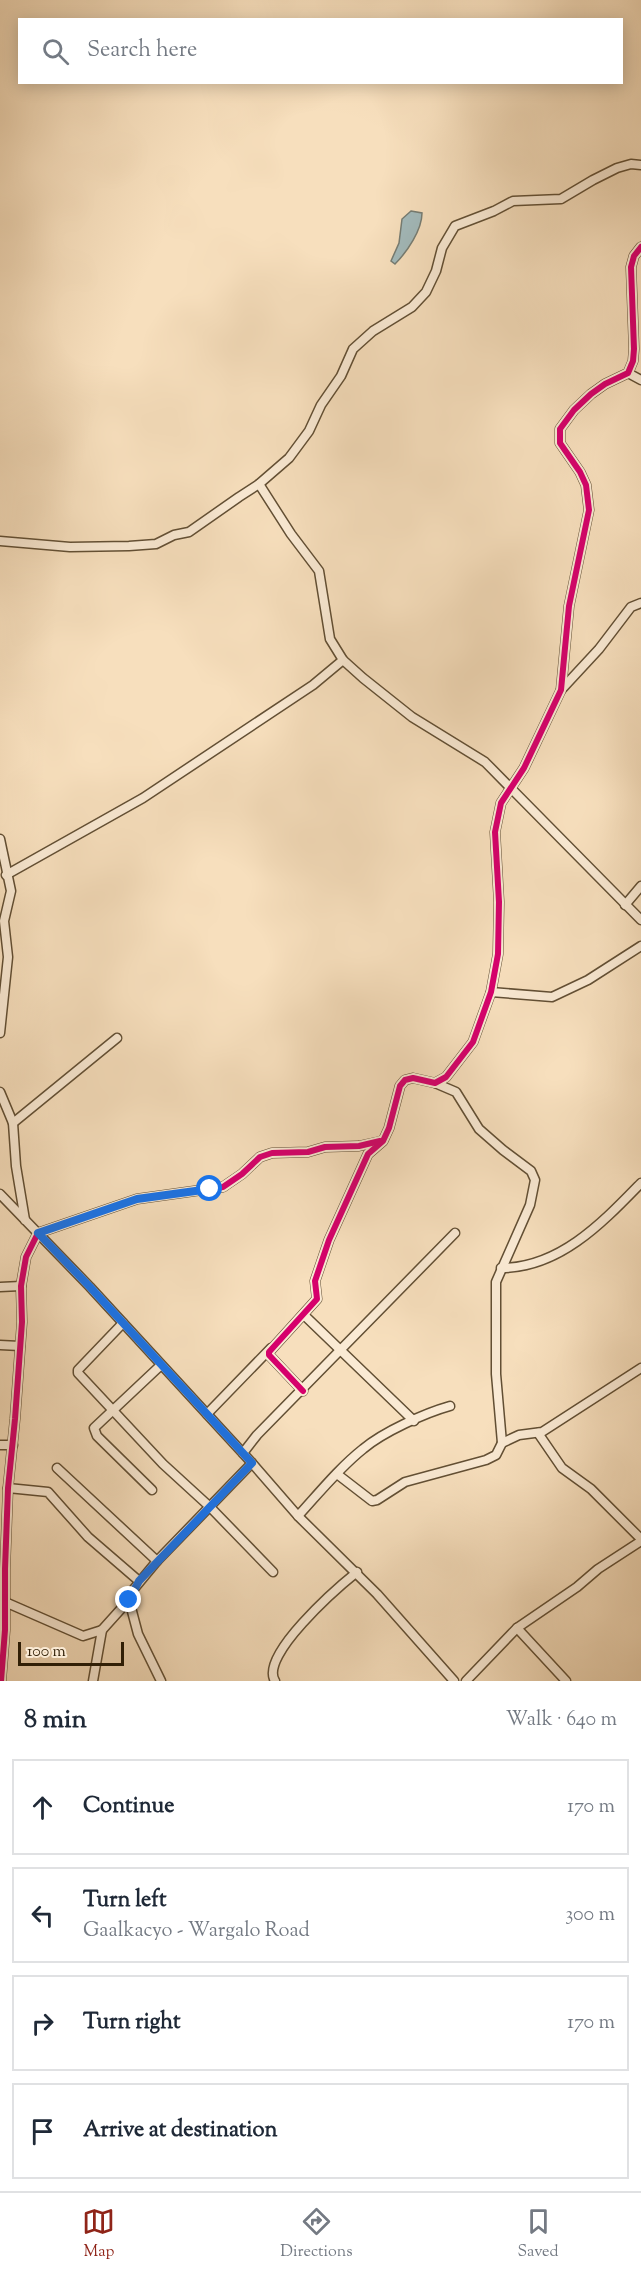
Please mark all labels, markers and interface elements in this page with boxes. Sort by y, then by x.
search box [18,18,623,84]
icon: search [39,35,72,68]
text: Search here [87,35,197,67]
route start [196,1175,222,1201]
route end [115,1586,141,1612]
scale bar [18,1639,124,1666]
text: 100 m [27,1641,66,1664]
text: 8 min [24,1702,87,1739]
text: Walk · 640 m [506,1706,617,1735]
icon: ahead [26,1791,59,1824]
text: Continue [83,1791,174,1823]
text: 170 m [567,1793,615,1822]
text: Turn left [83,1885,166,1917]
icon: left [26,1899,59,1932]
text: 300 m [565,1901,615,1930]
text: Gaalkacyo - Wargalo Road [83,1917,310,1946]
icon: right [26,2007,59,2040]
text: Turn right [83,2007,180,2039]
text: 170 m [567,2009,615,2038]
icon: arrive [26,2115,59,2148]
text: Arrive at destination [83,2115,278,2147]
tab: Map [82,2205,115,2264]
tab: Directions [280,2205,353,2264]
tab: Saved [517,2205,559,2264]

